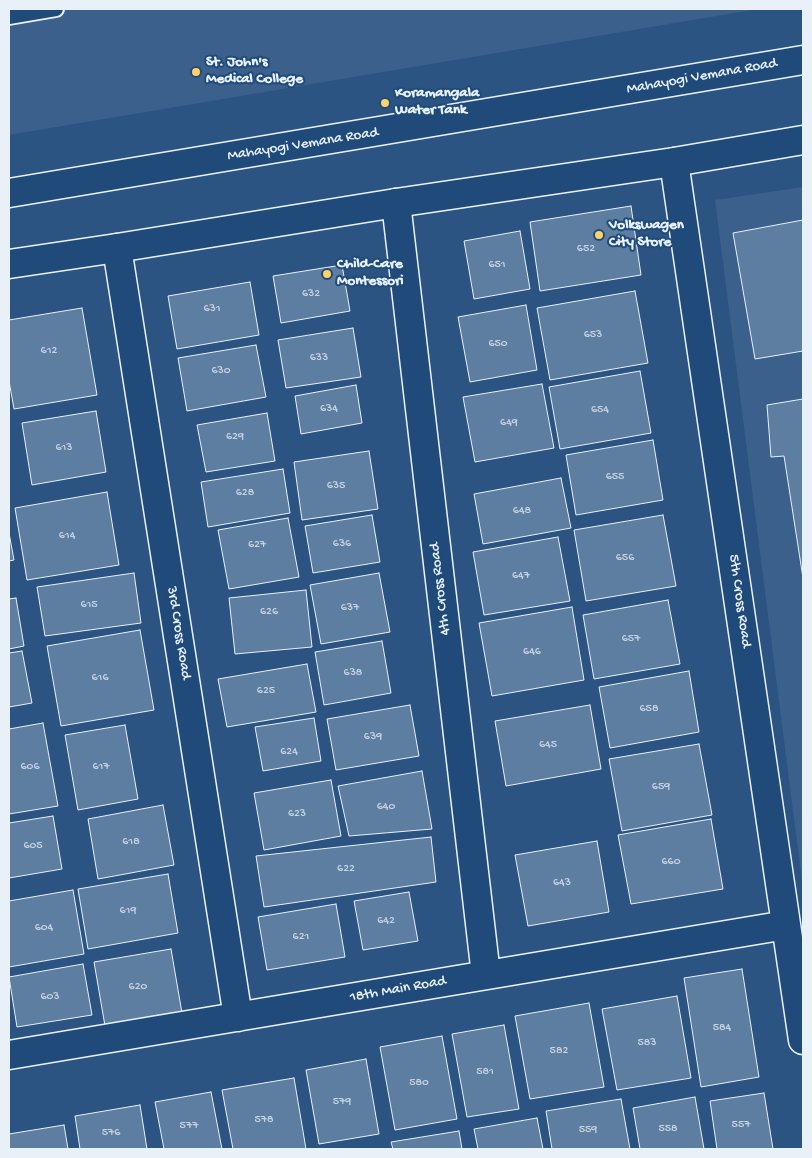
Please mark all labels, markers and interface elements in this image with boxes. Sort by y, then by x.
place label: St. John's Medical College [206,54,303,89]
street label: Mahayogi Vemana Road [625,55,779,99]
marker: St. John's Medical College [190,66,202,78]
place label: Koramangala Water Tank [395,85,479,120]
marker: Koramangala Water Tank [379,97,391,109]
street label: Mahayogi Vemana Road [226,124,380,166]
place label: Volkswagen City Store [609,217,684,252]
marker: Volkswagen City Store [593,229,605,241]
house number: 652 [577,242,595,256]
place label: Child-Care Montessori [337,256,404,291]
house number: 651 [488,258,506,272]
marker: Child-Care Montessori [321,268,333,280]
house number: 632 [302,287,320,301]
house number: 631 [203,302,221,316]
house number: 653 [584,328,602,342]
house number: 650 [488,337,508,351]
house number: 612 [41,344,57,358]
house number: 633 [310,351,328,365]
house number: 630 [211,364,231,378]
house number: 634 [320,402,338,416]
house number: 654 [591,403,609,417]
house number: 649 [500,416,518,430]
house number: 629 [226,430,244,444]
house number: 613 [55,441,73,455]
house number: 655 [606,470,624,484]
house number: 635 [327,479,345,493]
house number: 628 [236,486,254,500]
house number: 648 [513,504,531,518]
house number: 614 [59,529,75,543]
house number: 636 [333,537,351,551]
house number: 627 [248,538,266,552]
street label: 4th Cross Road [426,542,456,636]
house number: 656 [616,551,634,565]
street label: 5th Cross Road [724,553,754,649]
house number: 647 [512,569,530,583]
street label: 3rd Cross Road [162,585,194,681]
house number: 615 [80,598,98,612]
house number: 637 [341,601,359,615]
house number: 626 [260,605,278,619]
house number: 657 [622,632,640,646]
house number: 646 [523,645,541,659]
house number: 638 [344,666,362,680]
house number: 616 [91,671,109,685]
house number: 625 [257,684,275,698]
house number: 658 [640,702,658,716]
house number: 639 [364,730,382,744]
house number: 645 [539,738,557,752]
house number: 624 [280,745,298,759]
house number: 606 [21,760,39,774]
house number: 617 [92,760,110,774]
house number: 659 [652,780,670,794]
house number: 640 [377,800,395,814]
house number: 623 [288,807,306,821]
house number: 618 [122,835,140,849]
house number: 605 [23,839,43,853]
house number: 660 [662,855,680,869]
house number: 622 [337,862,355,876]
house number: 643 [553,876,571,890]
house number: 619 [120,904,136,918]
house number: 642 [377,914,395,928]
house number: 604 [35,921,53,935]
house number: 621 [293,930,309,944]
street label: 18th Main Road [348,973,448,1007]
house number: 620 [129,980,147,994]
house number: 603 [40,990,60,1004]
house number: 584 [713,1021,731,1035]
house number: 583 [637,1036,657,1050]
house number: 582 [550,1044,568,1058]
house number: 581 [476,1065,494,1079]
house number: 580 [409,1076,429,1090]
house number: 579 [333,1095,351,1109]
house number: 578 [254,1113,274,1127]
house number: 557 [732,1118,750,1132]
house number: 577 [180,1119,198,1133]
house number: 558 [658,1122,678,1136]
house number: 559 [579,1123,597,1137]
house number: 576 [102,1126,120,1140]

